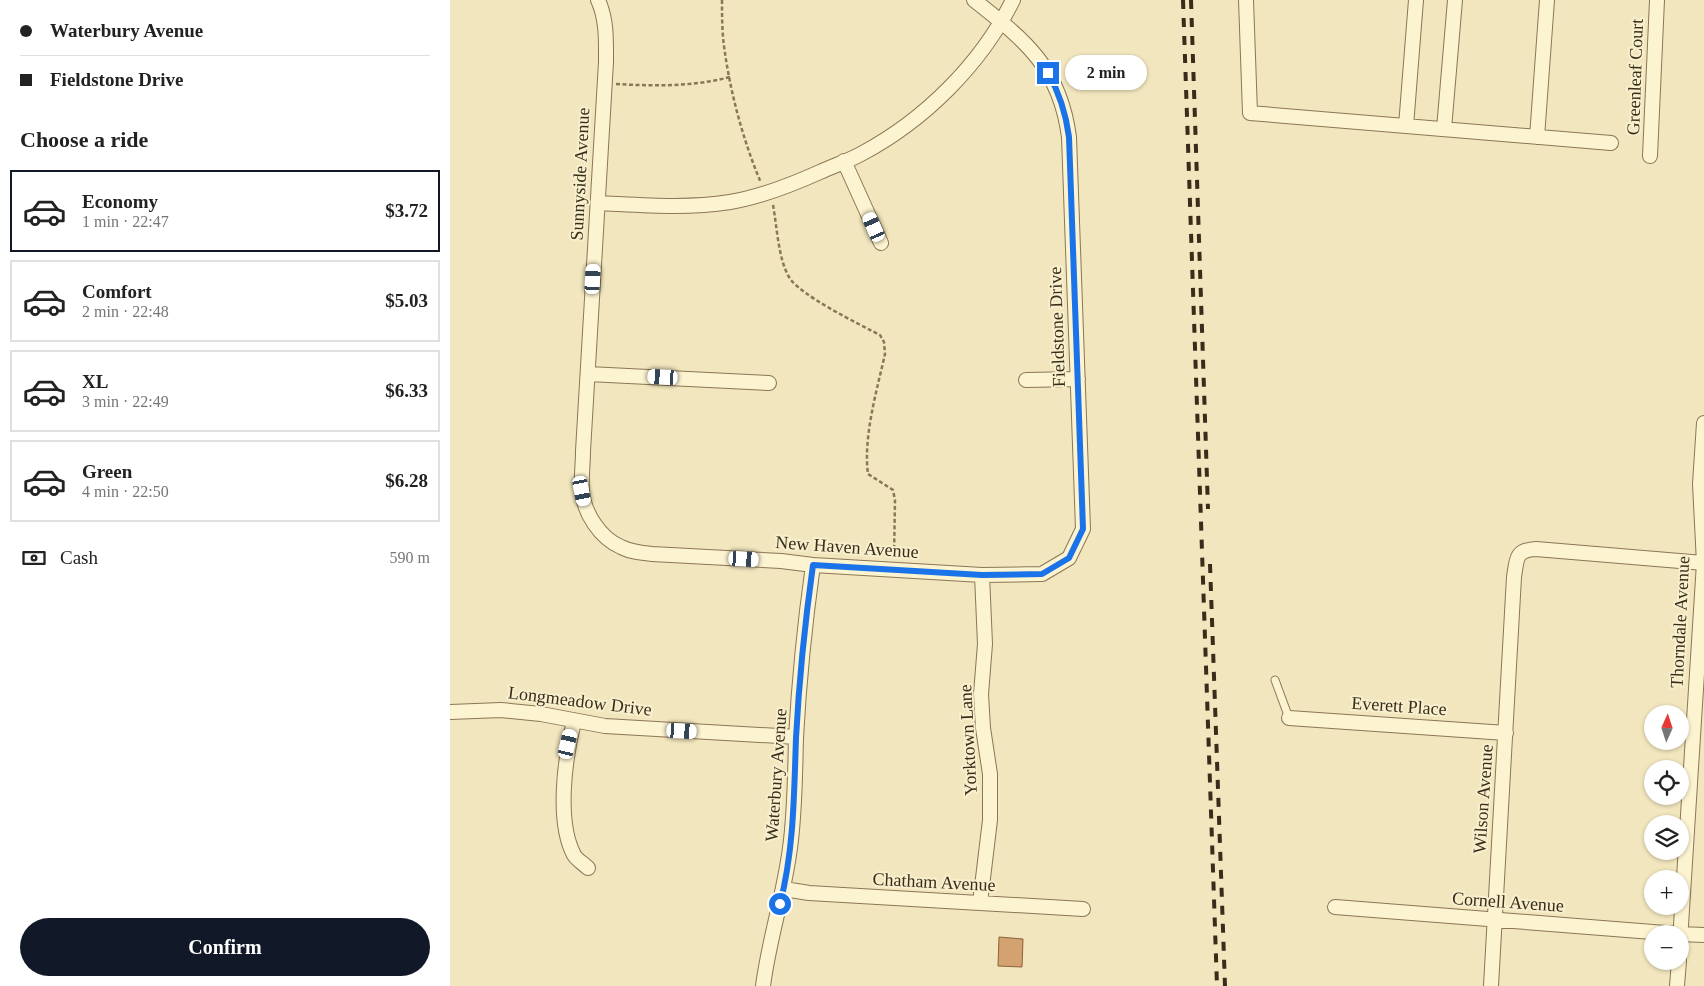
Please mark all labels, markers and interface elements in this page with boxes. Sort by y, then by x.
street label: Greenleaf Court [1623,18,1647,136]
text: Waterbury Avenue [50,20,203,41]
callout: 2 min [1066,56,1148,90]
route end [1037,62,1059,84]
text: 2 min [1087,64,1125,81]
text: Fieldstone Drive [50,69,184,90]
street label: Sunnyside Avenue [567,107,593,241]
text: Choose a ride [20,127,148,152]
icon: car [22,189,67,234]
text: Economy [82,191,158,212]
text: $3.72 [385,200,428,221]
car [861,210,886,244]
text: 1 min · 22:47 [82,213,169,230]
car [584,264,601,294]
street label: Fieldstone Drive [1045,266,1069,388]
icon: car [22,279,67,324]
text: Comfort [82,281,152,302]
text: $5.03 [385,290,428,311]
text: 2 min · 22:48 [82,303,169,320]
icon: car [22,369,67,414]
car [647,369,678,385]
text: XL [82,371,108,392]
text: $6.33 [385,380,428,401]
text: 3 min · 22:49 [82,393,169,410]
icon: car [22,459,67,504]
text: Green [82,461,132,482]
text: $6.28 [385,470,428,491]
car [571,475,592,507]
text: 4 min · 22:50 [82,483,169,500]
street label: New Haven Avenue [775,532,919,562]
icon: cash [20,544,48,572]
text: Cash [60,547,98,568]
text: 590 m [390,549,430,566]
car [728,551,759,567]
street label: Thorndale Avenue [1667,556,1693,688]
street label: Longmeadow Drive [507,682,653,720]
street label: Yorktown Lane [955,684,981,796]
street label: Everett Place [1351,693,1447,719]
north arrow [1644,705,1689,750]
map controls [1644,705,1689,970]
street label: Waterbury Avenue [761,708,791,842]
car [666,723,697,739]
car [557,728,578,760]
street label: Wilson Avenue [1469,744,1497,854]
button: locate [1644,760,1689,805]
button: layers [1644,815,1689,860]
street label: Chatham Avenue [872,869,996,895]
button: + [1644,870,1689,915]
street label: Cornell Avenue [1451,888,1565,916]
route start [769,893,791,915]
button: Confirm [20,918,430,976]
button: − [1644,925,1689,970]

